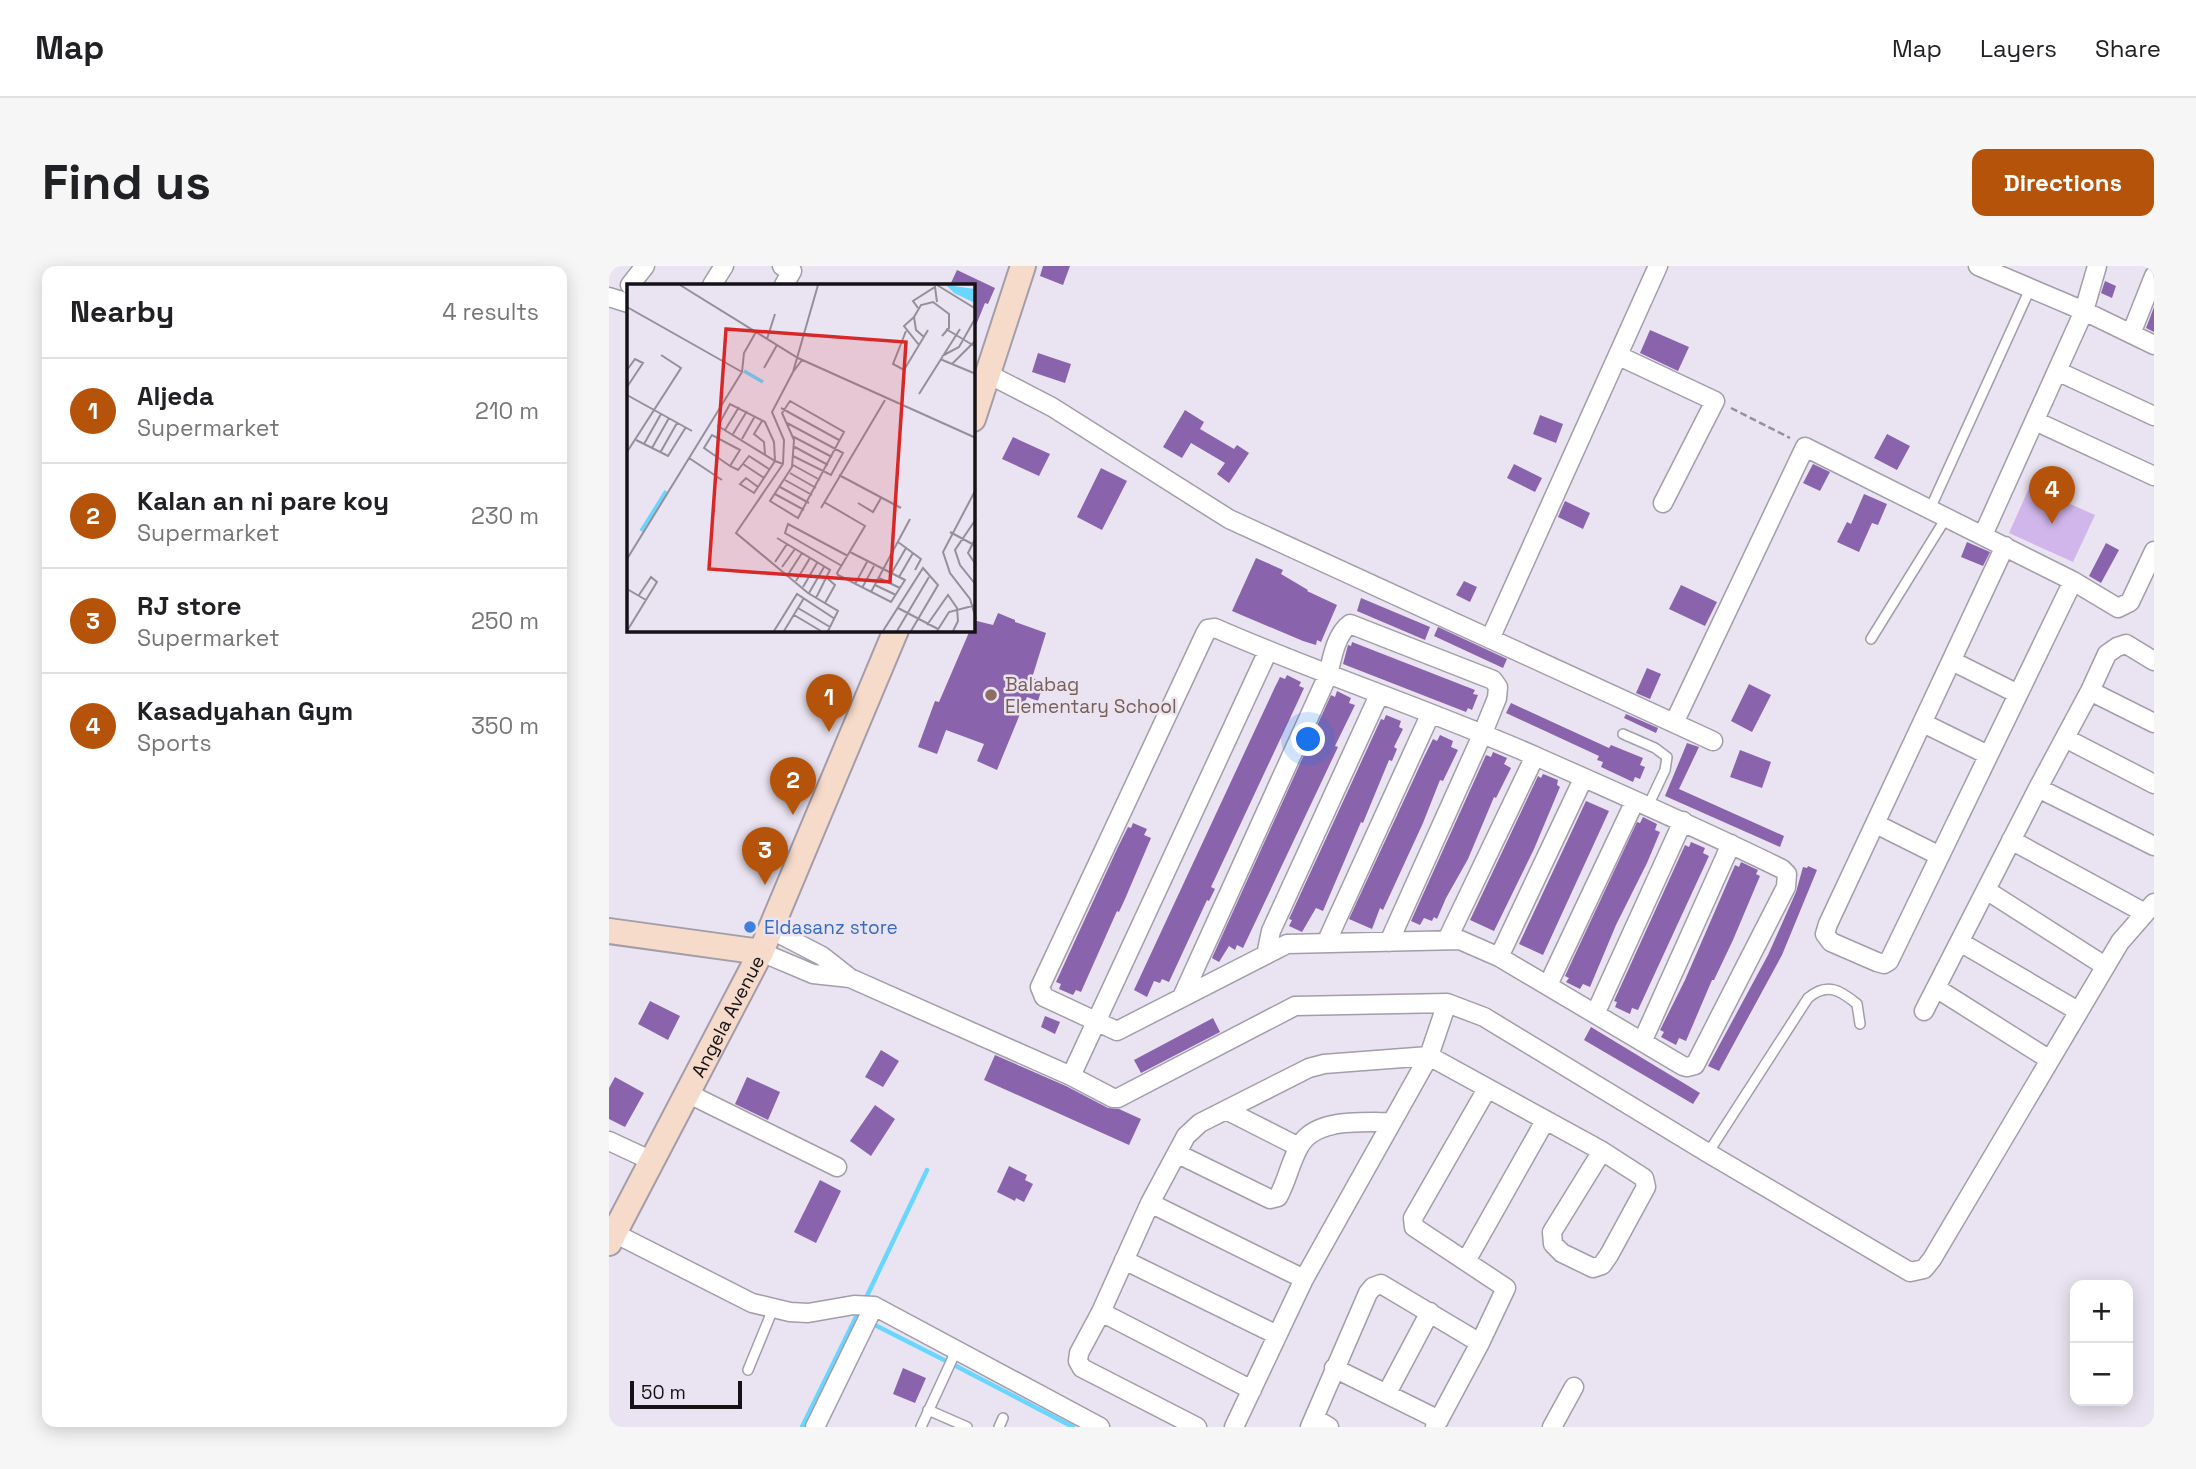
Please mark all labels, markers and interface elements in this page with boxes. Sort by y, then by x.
text: Map [35,27,104,69]
text: Map [1892,33,1942,64]
text: Layers [1980,33,2057,64]
text: Share [2095,33,2161,64]
button: Directions [1972,149,2154,216]
text: Find us [42,151,211,213]
inset map [627,284,975,632]
text: Nearby [70,292,174,331]
text: 4 results [442,297,539,327]
text: Aljeda [137,379,214,413]
text: 1 [88,396,98,426]
text: 210 m [475,396,539,426]
text: Supermarket [137,413,279,443]
pin: 4 [2029,466,2075,524]
text: Kalan an ni pare koy [137,484,389,518]
text: 2 [86,501,100,531]
text: 230 m [471,501,539,531]
text: Supermarket [137,518,279,548]
text: RJ store [137,589,241,623]
text: 3 [86,606,100,636]
text: 250 m [471,606,539,636]
text: Supermarket [137,623,279,653]
place label: Balabag Elementary School [1005,672,1177,719]
pin: 1 [806,674,852,732]
marker: Balabag Elementary School [983,687,999,703]
text: Kasadyahan Gym [137,694,353,728]
text: 4 [86,711,100,741]
text: 350 m [471,711,539,741]
your location [1291,722,1325,756]
text: Sports [137,728,212,758]
pin: 2 [770,757,816,815]
pin: 3 [742,827,788,885]
place label: Eldasanz store [764,915,898,940]
marker: Eldasanz store [742,919,758,935]
street label: Angela Avenue [686,951,770,1082]
map controls [2070,1280,2133,1406]
button: + [2070,1280,2133,1343]
button: − [2070,1343,2133,1406]
scale bar [630,1378,742,1410]
text: 50 m [641,1380,686,1405]

